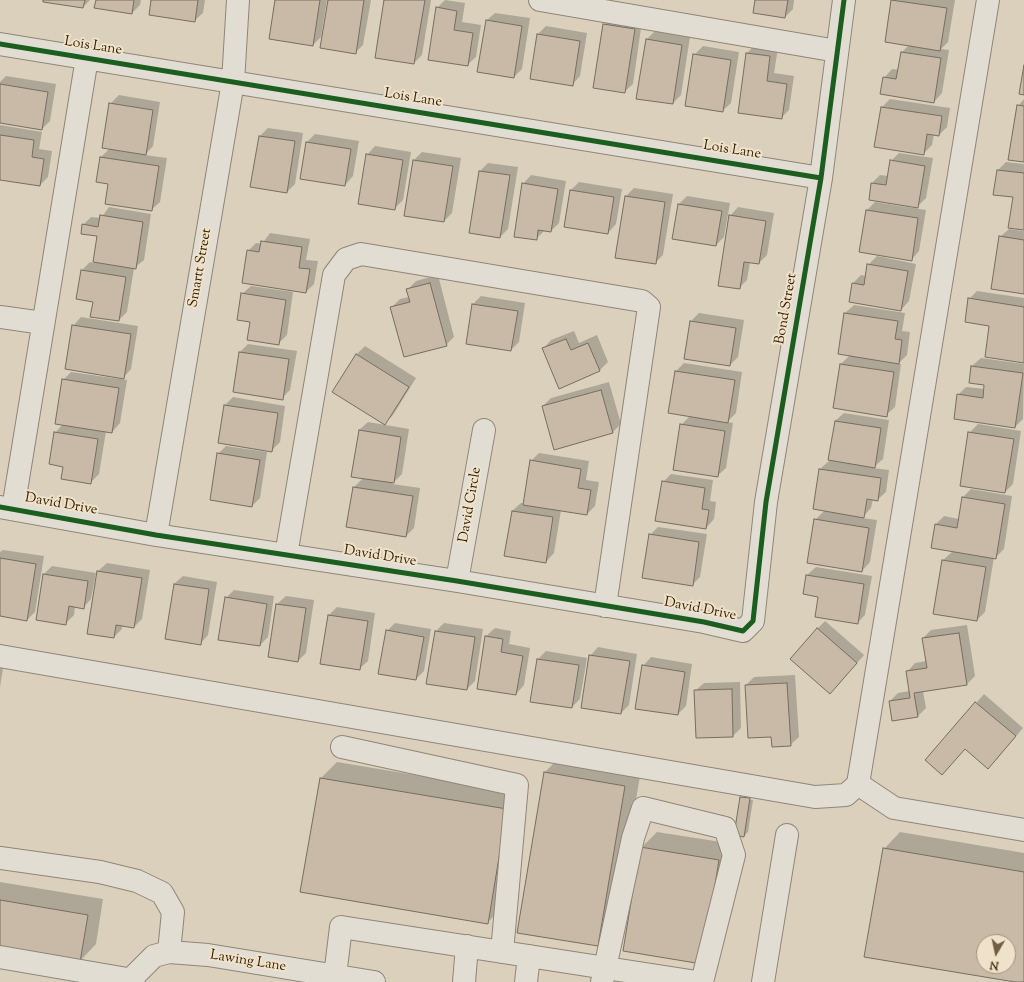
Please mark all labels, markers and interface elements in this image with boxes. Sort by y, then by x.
street label: Lois Lane [63,34,123,60]
street label: Lois Lane [383,86,443,112]
street label: Lois Lane [702,138,762,164]
street label: Smartt Street [186,227,216,309]
street label: Bond Street [773,272,801,346]
street label: David Circle [456,466,486,544]
street label: David Drive [24,490,98,520]
street label: David Drive [343,543,417,571]
street label: David Drive [662,595,738,625]
north arrow [976,934,1016,974]
street label: Lawing Lane [209,948,287,976]
text: N [989,956,1000,973]

